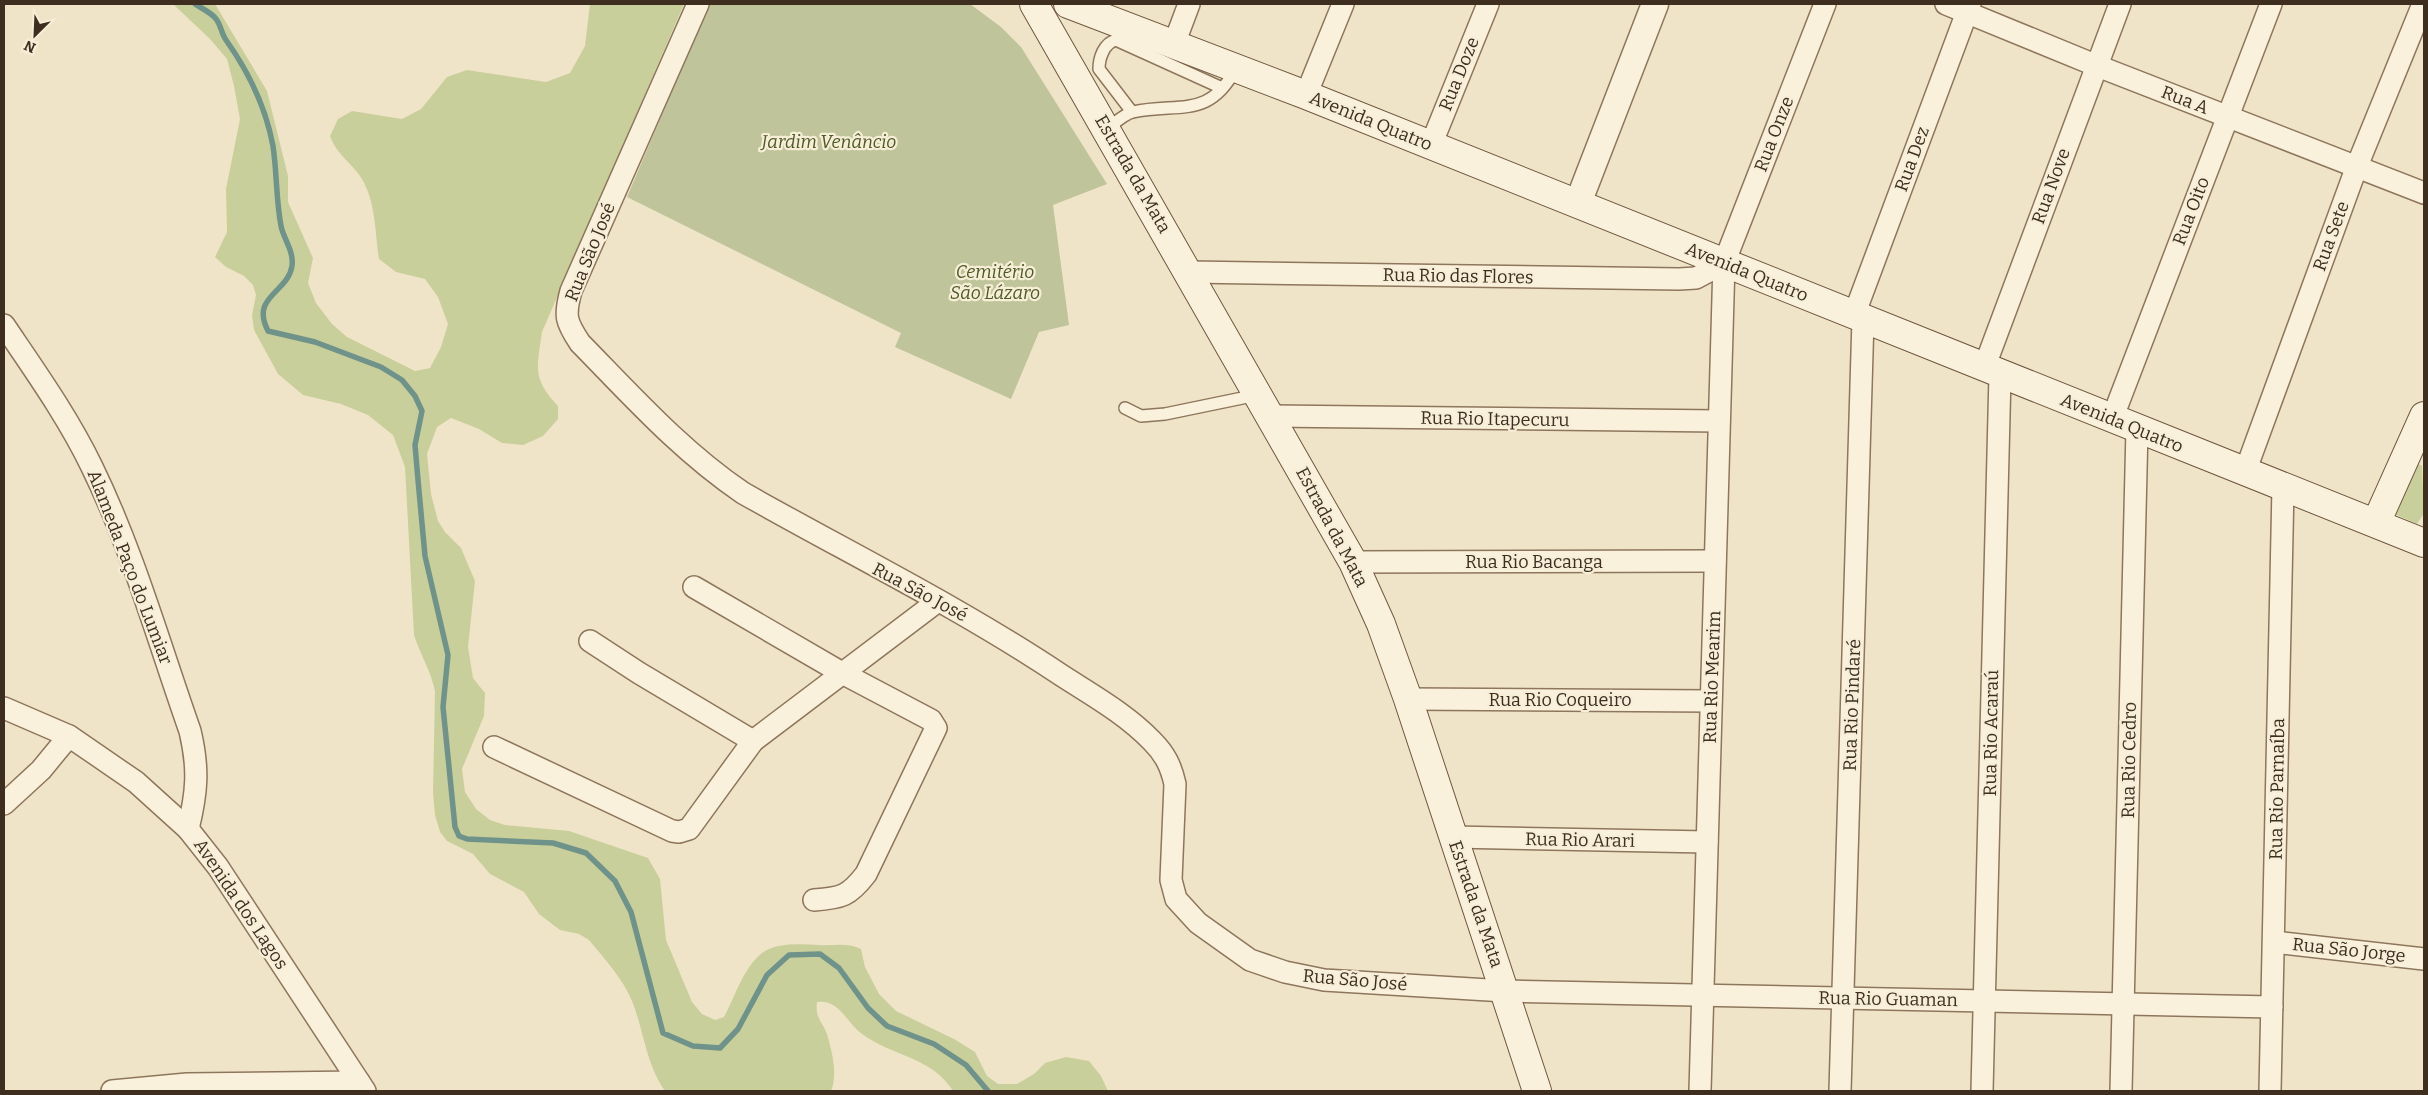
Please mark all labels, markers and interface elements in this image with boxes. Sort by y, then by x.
north arrow [10,10,60,60]
street label: Rua Doze [1434,34,1484,114]
text: N [21,36,38,56]
street label: Rua A [2158,81,2212,119]
street label: Avenida Quatro [1306,86,1436,156]
street label: Rua Onze [1750,93,1798,175]
street label: Estrada da Mata [1090,111,1176,237]
street label: Rua Dez [1890,124,1934,194]
park label: Jardim Venâncio [760,131,896,153]
street label: Rua Nove [2027,145,2075,227]
street label: Rua Oito [2168,174,2214,248]
street label: Rua Sete [2308,198,2354,274]
street label: Rua São José [560,199,620,305]
street label: Avenida Quatro [1682,237,1812,307]
park label: Cemitério São Lázaro [950,261,1040,304]
street label: Rua Rio das Flores [1382,264,1534,288]
street label: Avenida Quatro [2057,388,2187,458]
street label: Rua Rio Itapecuru [1420,407,1570,431]
street label: Estrada da Mata [1291,463,1373,591]
street label: Alameda Paço do Lumiar [83,467,177,667]
street label: Rua Rio Bacanga [1465,551,1603,573]
street label: Rua São José [869,558,971,626]
street label: Rua Rio Mearim [1699,610,1725,744]
street label: Rua Rio Pindaré [1839,639,1865,771]
street label: Rua Rio Acaraú [1979,670,2003,796]
street label: Rua Rio Coqueiro [1488,689,1632,711]
street label: Rua Rio Cedro [2117,702,2141,818]
street label: Rua Rio Parnaíba [2265,718,2289,860]
street label: Rua Rio Arari [1525,828,1635,852]
street label: Avenida dos Lagos [189,834,293,974]
street label: Estrada da Mata [1444,838,1508,970]
street label: Rua São Jorge [2291,933,2407,967]
street label: Rua São José [1302,964,1408,996]
street label: Rua Rio Guaman [1818,987,1959,1011]

